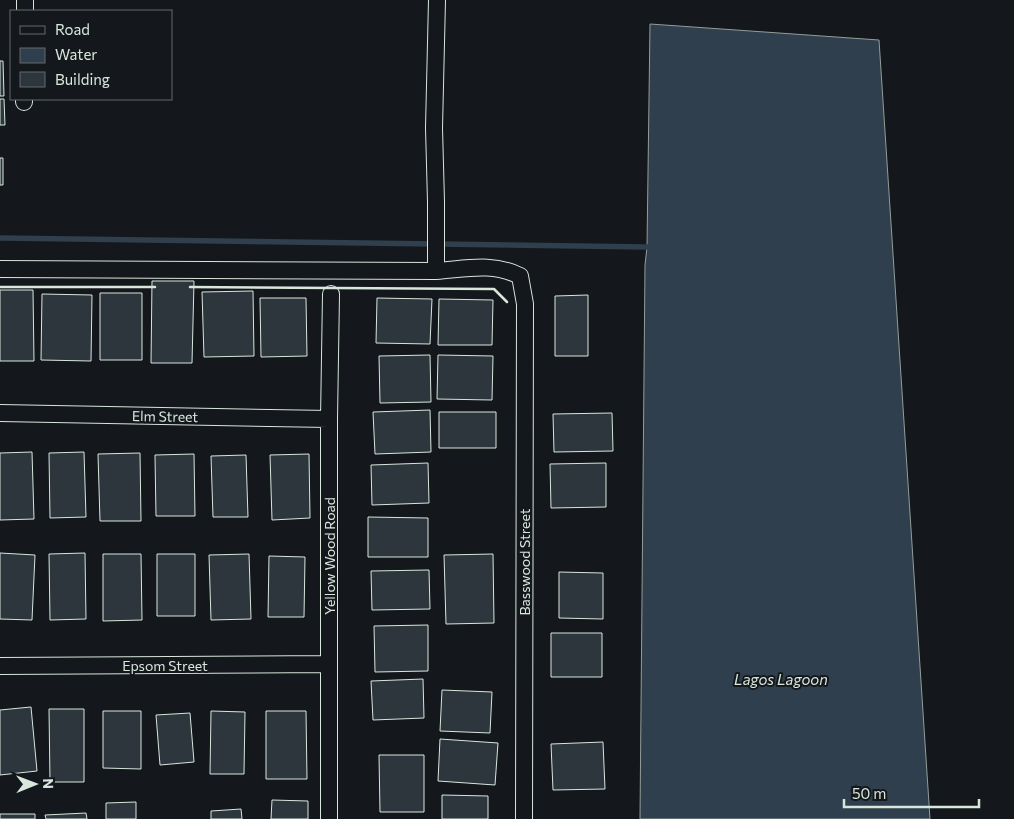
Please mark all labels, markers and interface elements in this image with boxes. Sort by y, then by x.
legend [10,10,172,100]
text: Road [55,20,90,38]
text: Water [55,45,97,63]
text: Building [55,70,110,88]
street label: Elm Street [132,407,199,425]
street label: Yellow Wood Road [321,497,338,615]
street label: Basswood Street [516,508,533,615]
street label: Epsom Street [122,657,208,674]
water label: Lagos Lagoon [734,670,828,688]
north arrow [10,759,60,809]
scale bar [844,776,979,808]
text: N [40,778,57,789]
text: 50 m [852,784,886,802]

